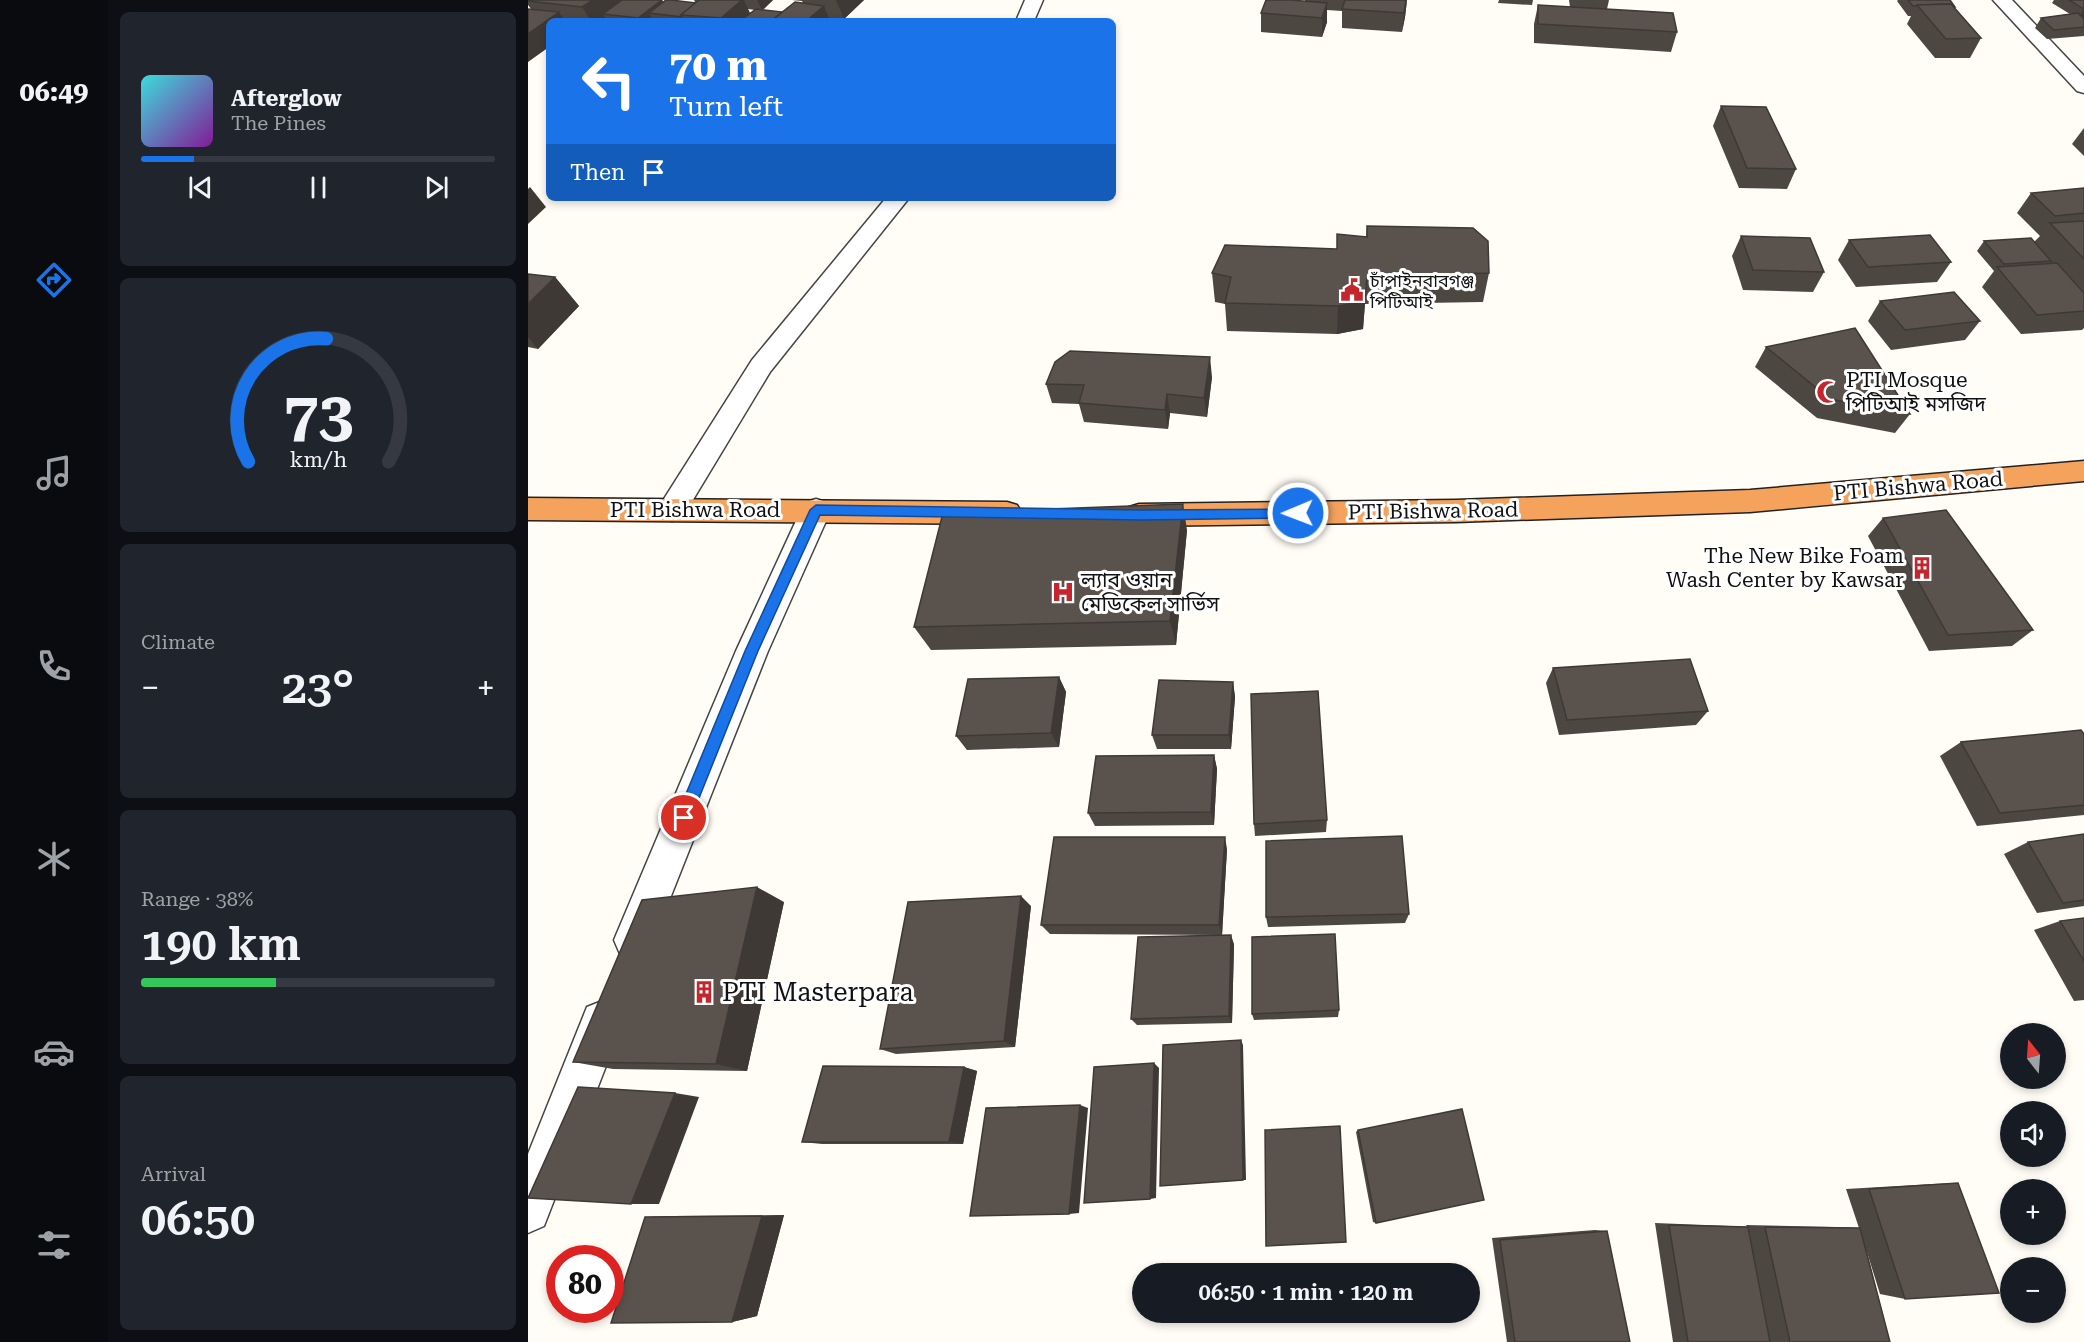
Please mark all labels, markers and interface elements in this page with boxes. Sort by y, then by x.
text: 70 m [669,41,767,90]
icon: left [570,42,648,120]
text: 06:49 [20,76,88,108]
text: Afterglow [231,86,342,111]
text: Turn left [669,91,783,123]
text: The Pines [231,111,326,135]
icon: arrive [637,156,670,189]
text: Then [570,160,625,185]
icon: previous [184,171,217,204]
icon: pause [302,171,335,204]
icon: next [420,171,453,204]
icon: directions [33,259,75,301]
place label: চাঁপাইনবাবগঞ্জ পিটিআই [1369,270,1474,312]
public building icon: চাঁপাইনবাবগঞ্জ পিটিআই [1339,277,1365,303]
place label: PTI Mosque পিটিআই মসজিদ [1845,368,1986,416]
text: 73 [283,378,353,451]
mosque icon: PTI Mosque পিটিআই মসজিদ [1815,379,1841,405]
text: km/h [289,447,347,472]
icon: music [33,452,75,494]
street label: PTI Bishwa Road [1832,467,2005,505]
position arrow [1266,481,1330,545]
street label: PTI Bishwa Road [610,498,781,522]
street label: PTI Bishwa Road [1348,498,1519,524]
place label: The New Bike Foam Wash Center by Kawsar [1666,544,1904,592]
building icon: The New Bike Foam Wash Center by Kawsar [1909,555,1935,581]
place label: ল্যাব ওয়ান মেডিকেল সার্ভিস [1080,568,1220,616]
hospital icon: ল্যাব ওয়ান মেডিকেল সার্ভিস [1050,579,1076,605]
text: Climate [141,630,215,654]
icon: phone [33,645,75,687]
text: 23° [282,661,354,714]
text: − [141,668,159,707]
text: + [477,668,495,707]
pin [658,792,709,843]
icon: arrive [667,801,700,834]
icon: climate [33,838,75,880]
text: Range · 38% [141,887,253,911]
text: 190 km [141,918,301,971]
place label: PTI Masterpara [722,977,914,1007]
building icon: PTI Masterpara [691,979,717,1005]
north arrow [2000,1023,2066,1089]
map controls [2000,1023,2066,1323]
icon: car [33,1031,75,1073]
button: sound [2000,1101,2066,1167]
text: Arrival [141,1162,206,1186]
button: + [2000,1179,2066,1245]
text: 06:50 [141,1193,255,1246]
icon: filters [33,1224,75,1266]
speed limit sign: 80 [546,1245,624,1323]
button: − [2000,1257,2066,1323]
text: 06:50 · 1 min · 120 m [1199,1280,1413,1305]

